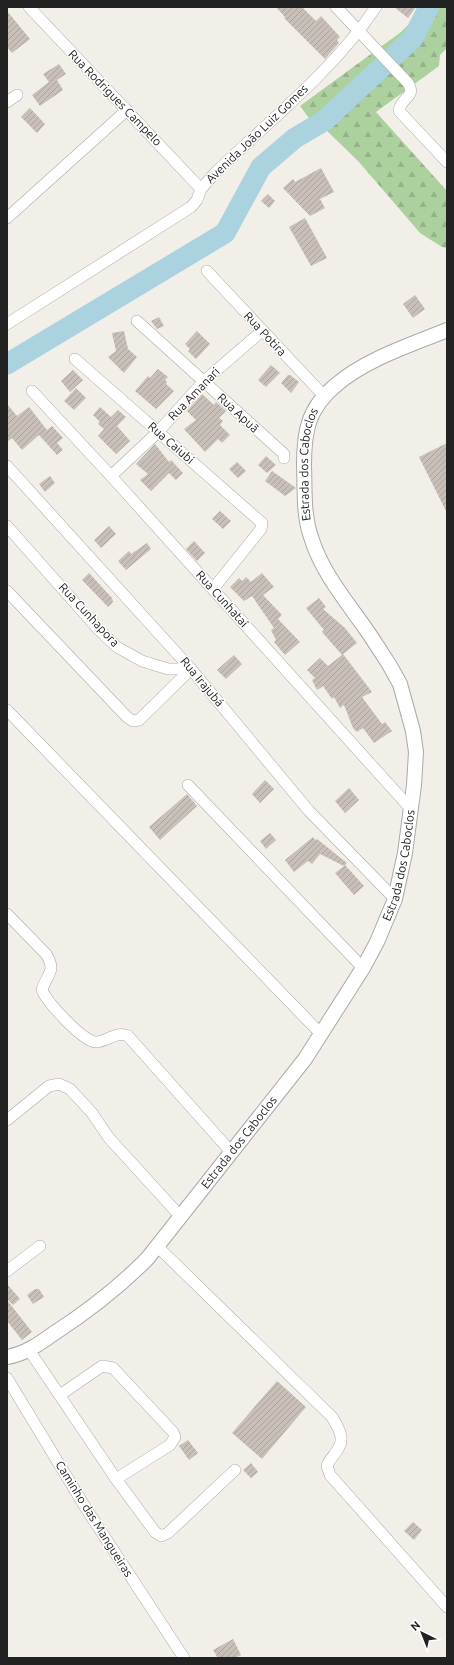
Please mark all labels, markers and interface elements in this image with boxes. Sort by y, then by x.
street label: Rua Rodrigues Campelo [66,47,165,148]
street label: Avenida João Luiz Gomes [203,82,310,186]
street label: Rua Potira [242,309,289,358]
street label: Rua Amanari [165,365,222,423]
street label: Rua Apuã [215,390,261,435]
street label: Estrada dos Caboclos [297,406,320,522]
street label: Rua Caiubi [146,419,197,466]
street label: Rua Cunhataí [194,568,252,630]
street label: Rua Cunhapora [57,580,122,649]
street label: Rua Irajubá [178,655,227,709]
street label: Estrada dos Caboclos [380,809,417,923]
street label: Estrada dos Caboclos [198,1093,279,1191]
street label: Caminho das Mangueiras [53,1458,135,1579]
north arrow [402,1613,442,1653]
text: N [408,1618,422,1633]

